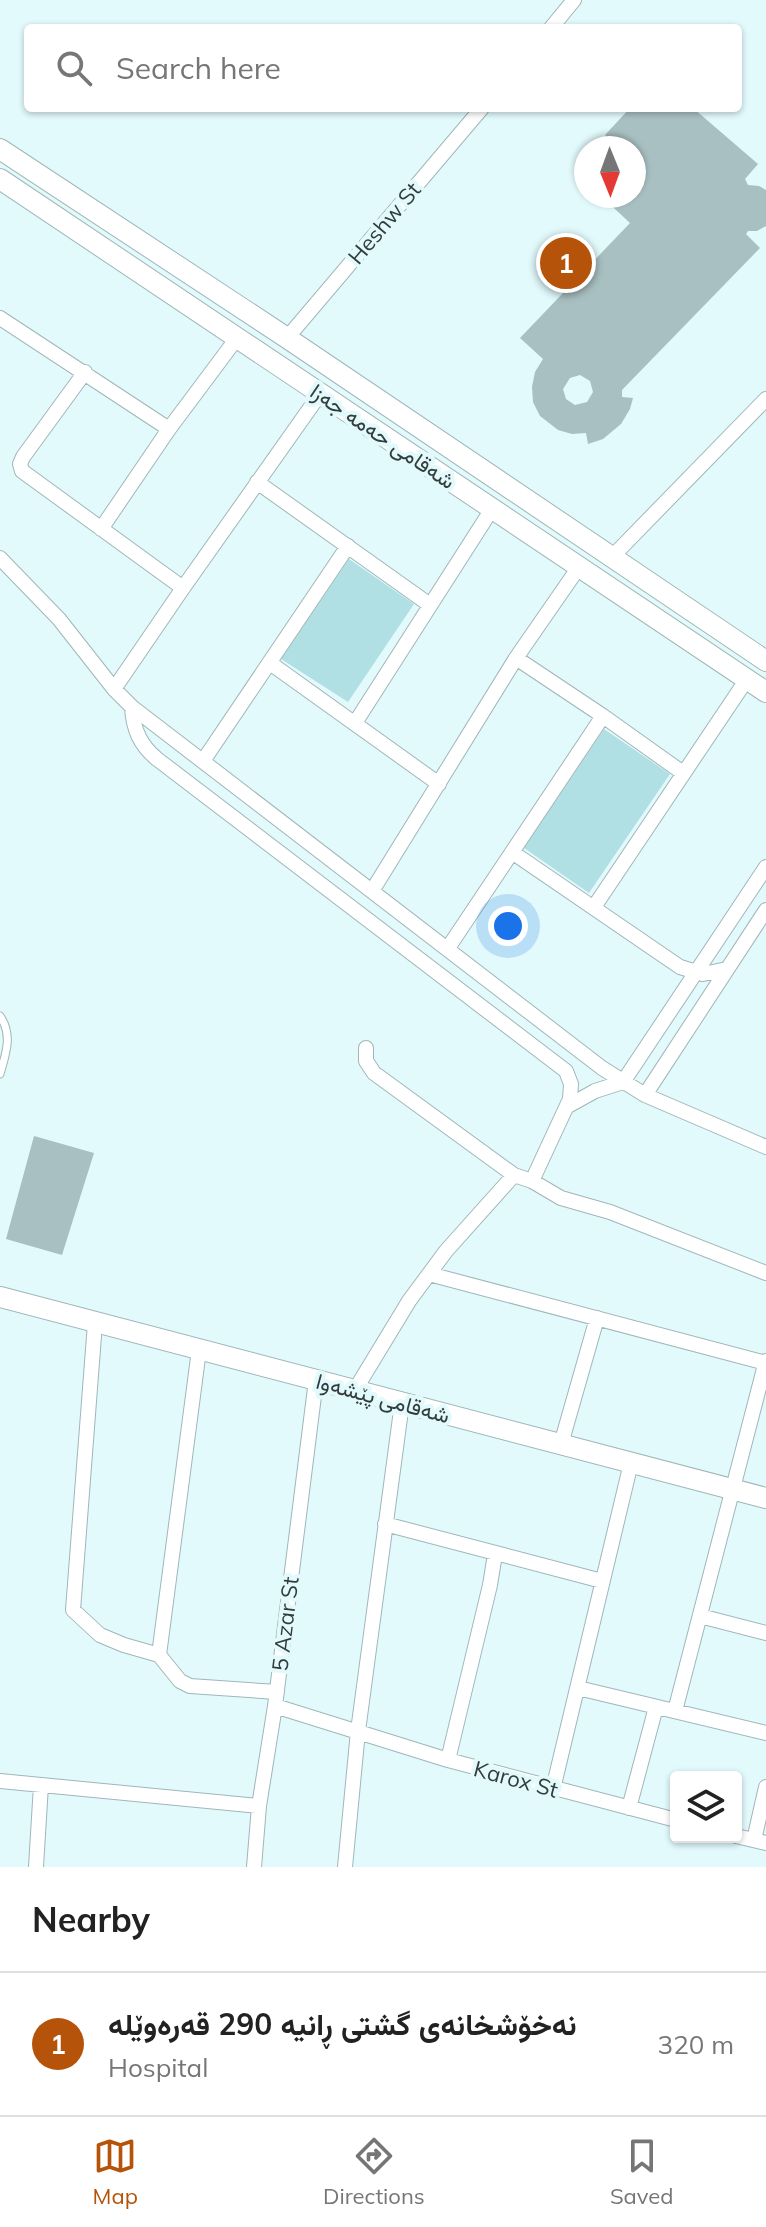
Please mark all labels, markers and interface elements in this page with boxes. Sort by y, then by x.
search box [24,24,742,112]
icon: search [52,46,96,90]
text: Search here [116,49,281,87]
north arrow [574,136,646,208]
street label: Heshw St [342,176,427,270]
pin: 1 [540,233,592,293]
street label: شەقامی حەمە جەزا [305,377,461,495]
your location [488,906,528,946]
street label: شەقامی پێشەوا [313,1367,453,1430]
street label: 5 Azar St [265,1575,305,1673]
street label: Karox St [471,1754,562,1804]
map controls [670,1771,742,1843]
button: layers [670,1771,742,1843]
text: Nearby [32,1898,150,1941]
text: نەخۆشخانەی گشتی ڕانیە 290 قەرەوێلە [108,2005,577,2043]
text: 1 [50,2028,66,2061]
text: 320 m [658,2028,734,2061]
text: Hospital [108,2051,208,2084]
tab: Map [93,2134,138,2210]
tab: Directions [323,2134,425,2210]
tab: Saved [610,2134,673,2210]

